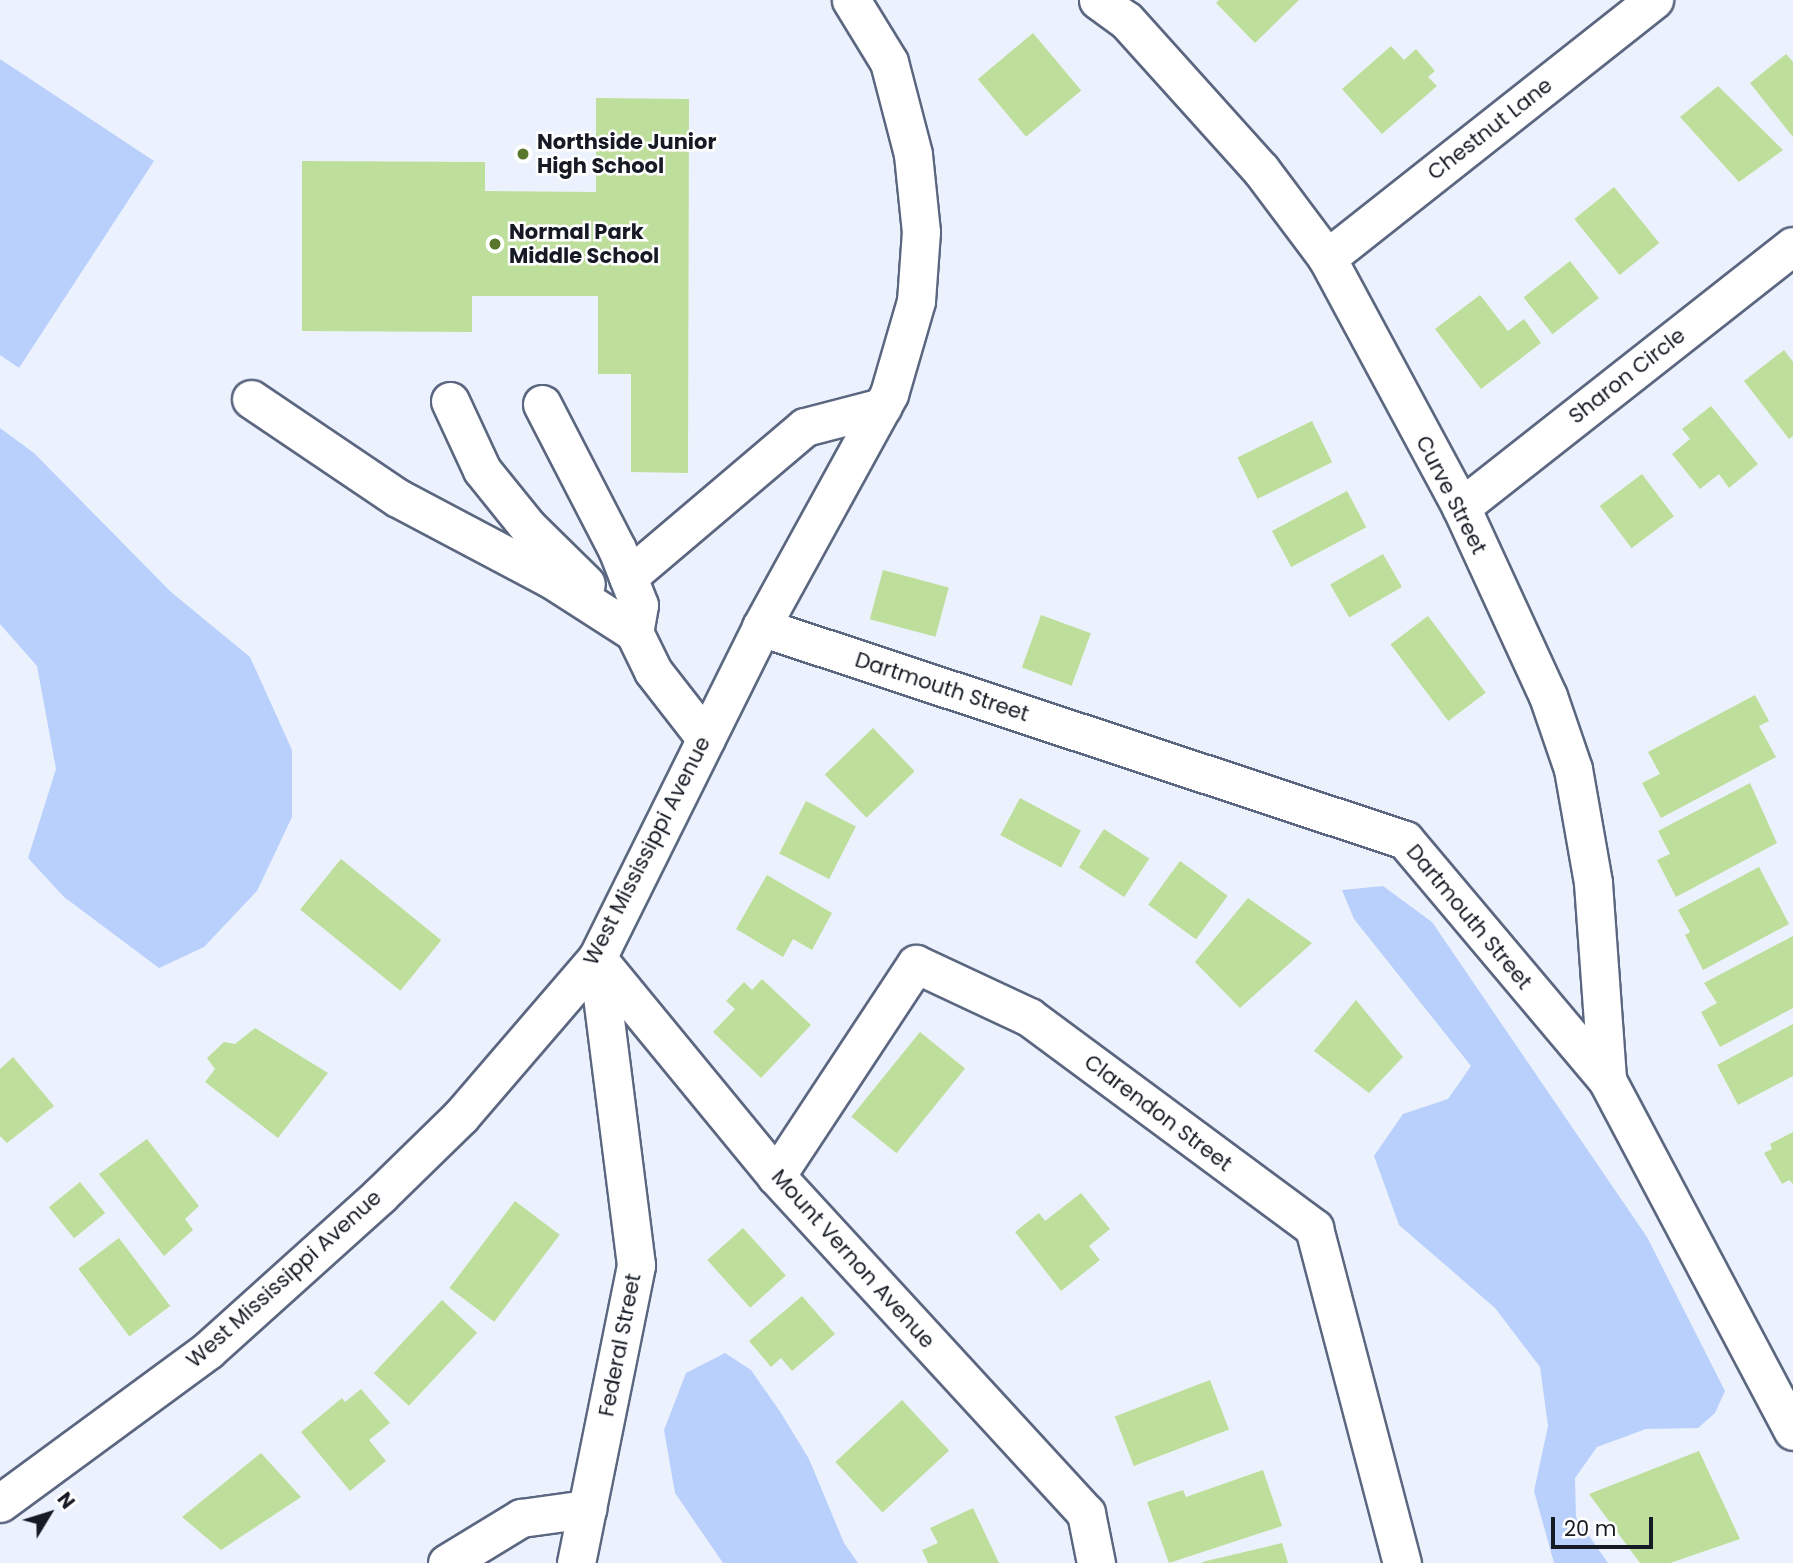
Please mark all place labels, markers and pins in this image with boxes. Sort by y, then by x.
place label: Northside Junior High School [537,129,716,179]
marker: Northside Junior High School [515,146,531,162]
place label: Normal Park Middle School [509,219,659,269]
marker: Normal Park Middle School [487,236,503,252]

